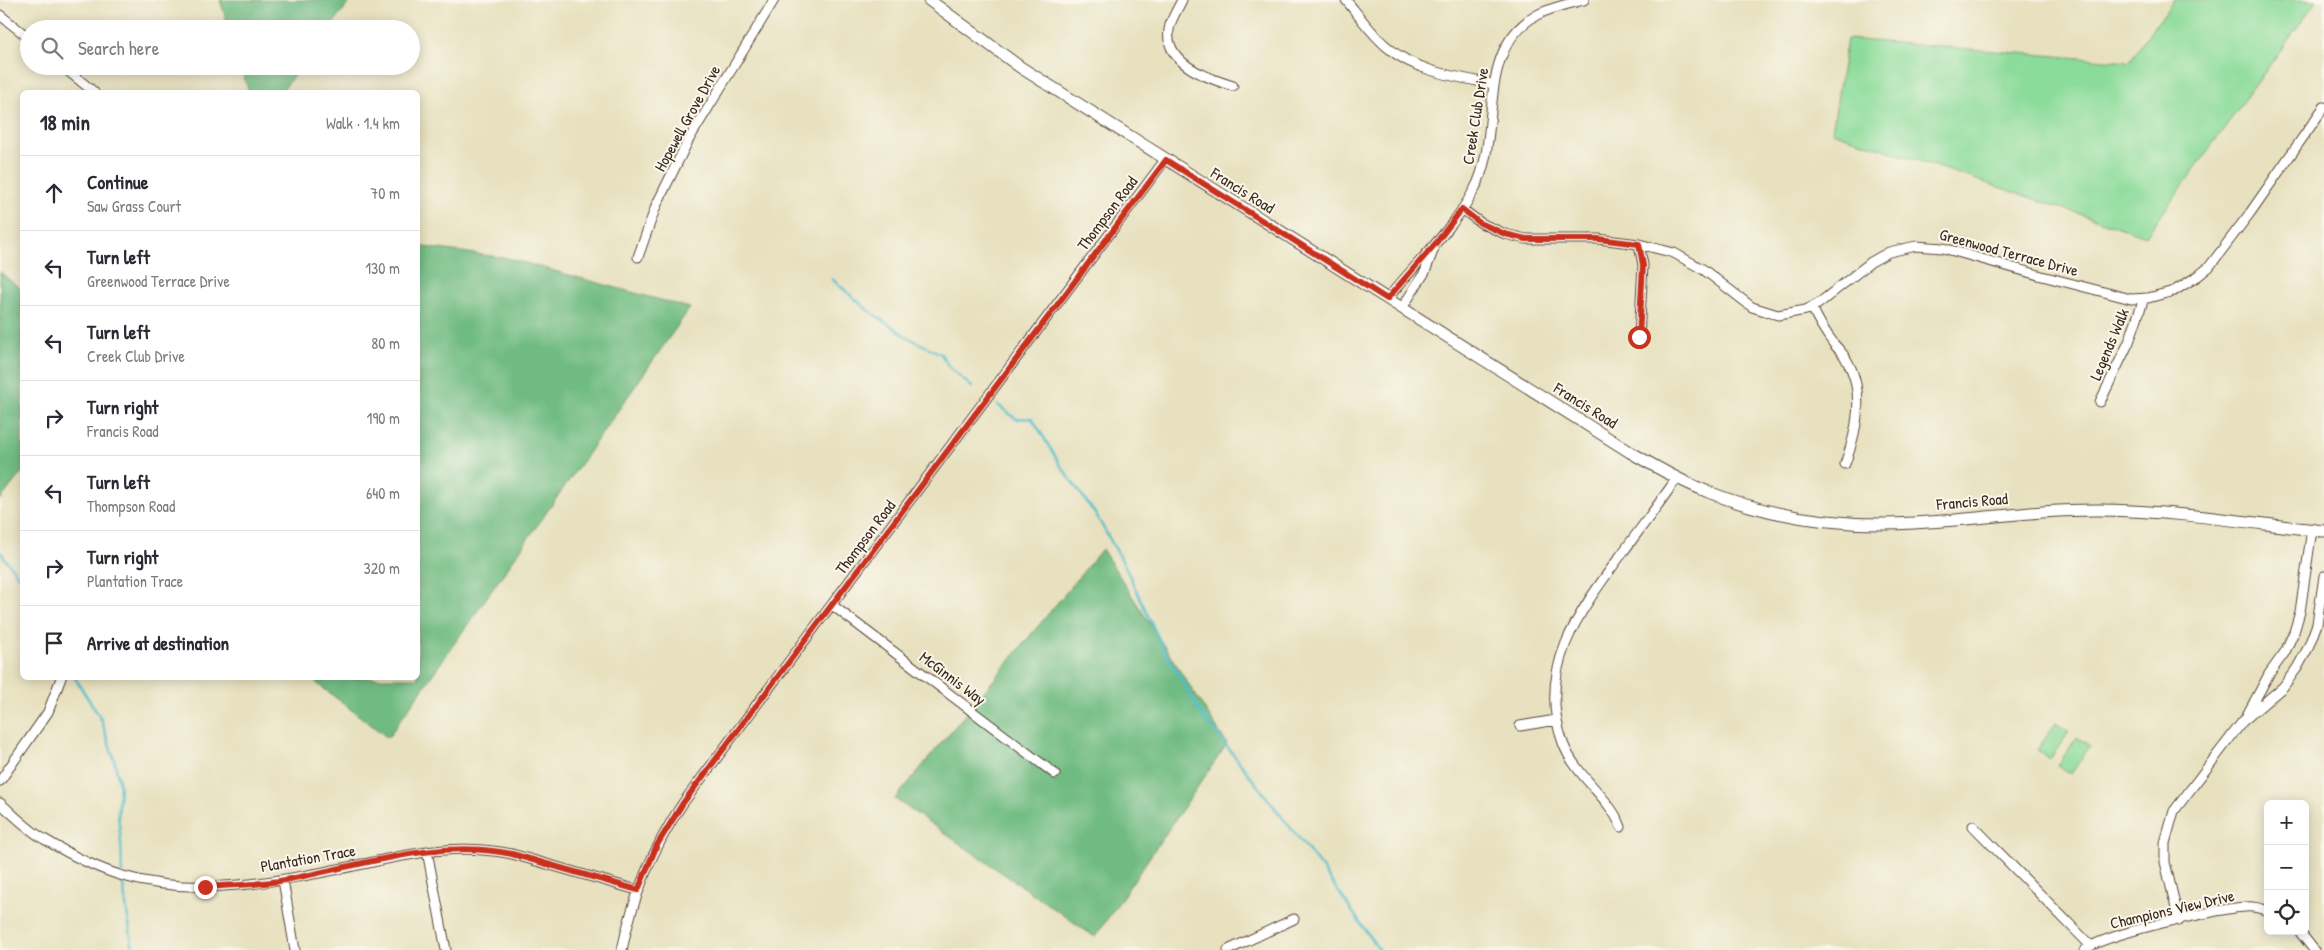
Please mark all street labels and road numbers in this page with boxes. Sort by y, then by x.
street label: Hopewell Grove Drive [649,60,726,175]
street label: Creek Club Drive [1456,65,1494,166]
street label: Francis Road [1206,161,1279,218]
street label: Thompson Road [1072,171,1142,255]
street label: Greenwood Terrace Drive [1937,223,2081,281]
street label: Legends Walk [2084,304,2134,383]
street label: Francis Road [1549,376,1622,433]
street label: Francis Road [1934,487,2009,515]
street label: Thompson Road [830,495,900,579]
street label: McGinnis Way [915,646,991,710]
street label: Plantation Trace [259,839,358,877]
street label: Champions View Drive [2108,884,2237,934]

